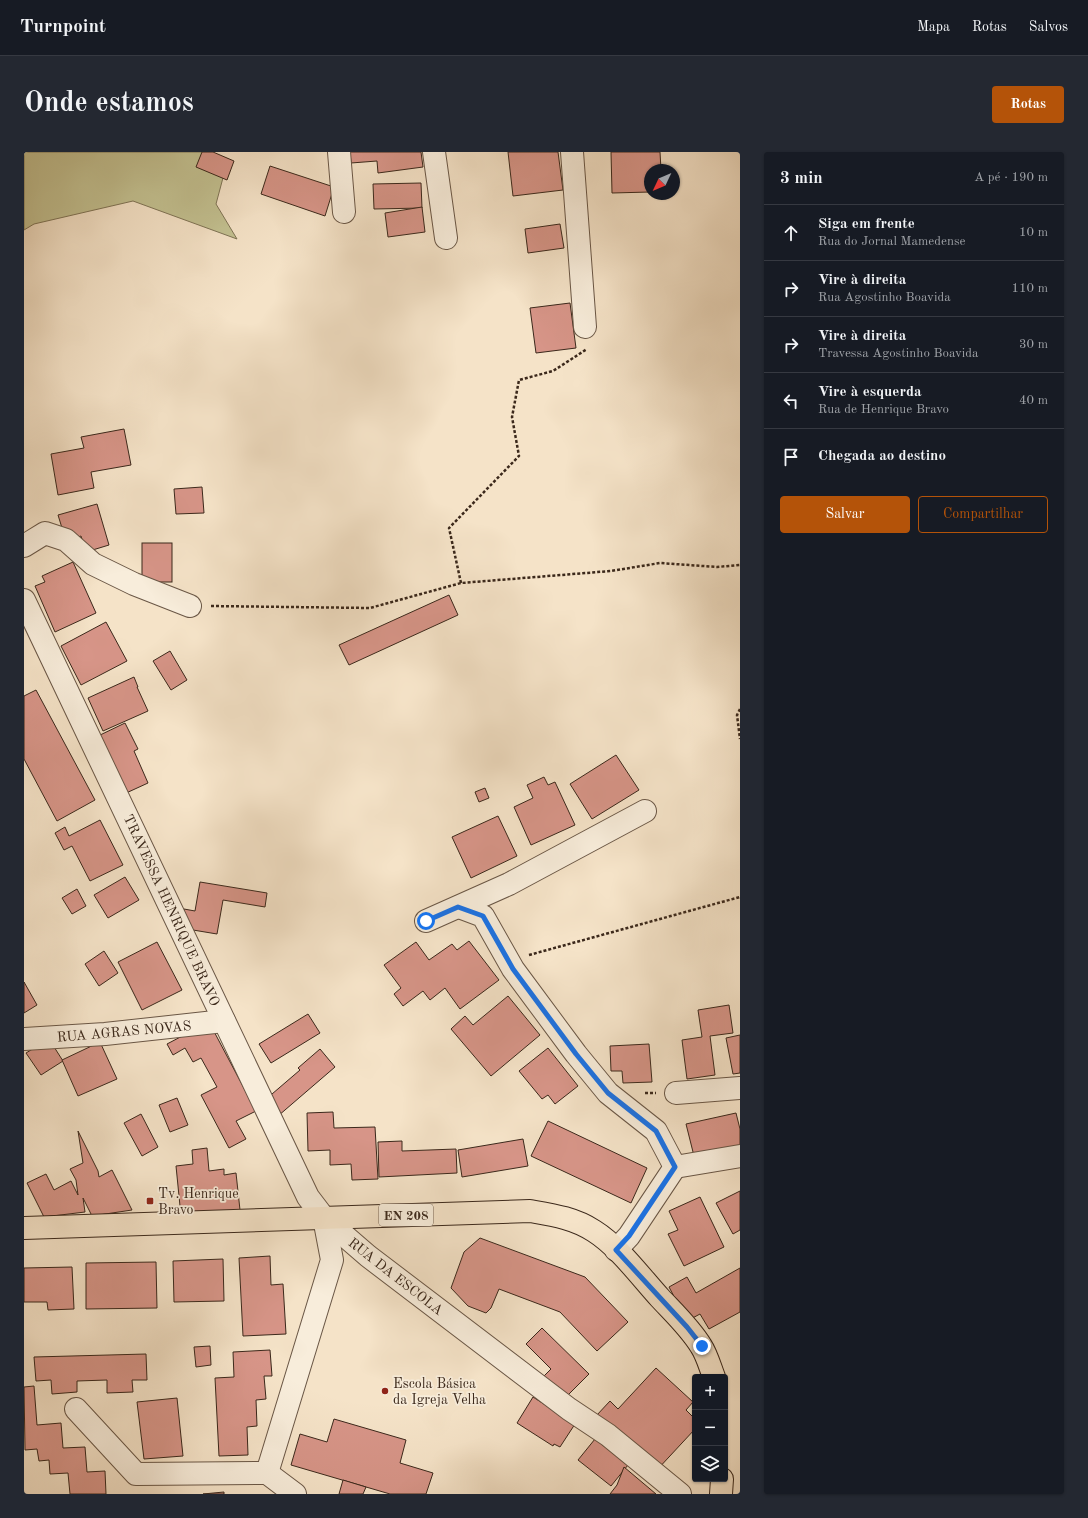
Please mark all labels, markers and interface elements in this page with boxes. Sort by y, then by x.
text: Turnpoint [20,18,106,37]
text: Mapa [917,20,950,34]
text: Rotas [972,20,1007,34]
text: Salvos [1029,20,1068,34]
button: Rotas [992,86,1064,123]
text: Onde estamos [24,90,194,118]
north arrow [644,164,680,200]
text: 3 min [780,170,823,187]
text: A pé · 190 m [974,171,1048,184]
text: Siga em frente [818,217,915,232]
icon: ahead [780,222,802,244]
text: 10 m [1019,226,1048,239]
text: Rua do Jornal Mamedense [818,235,966,248]
text: Vire à direita [818,273,906,288]
icon: right [780,278,802,300]
text: 110 m [1011,282,1048,295]
text: Rua Agostinho Boavida [818,291,951,304]
text: Vire à direita [818,329,906,344]
icon: right [780,334,802,356]
text: 30 m [1019,338,1048,351]
text: Travessa Agostinho Boavida [818,347,979,360]
text: Vire à esquerda [818,385,922,400]
icon: left [780,390,802,412]
text: 40 m [1019,394,1048,407]
text: Rua de Henrique Bravo [818,403,949,416]
icon: arrive [780,446,802,468]
text: Chegada ao destino [818,449,946,464]
button: Salvar [780,496,910,533]
button: Compartilhar [918,496,1048,533]
street label: TRAVESSA HENRIQUE BRAVO [120,812,222,1009]
route start [417,912,435,930]
street label: RUA AGRAS NOVAS [56,1019,192,1045]
place label: Tv. Henrique Bravo [158,1187,239,1217]
marker: Tv. Henrique Bravo [145,1196,155,1206]
road number: EN 208 [379,1204,433,1226]
street label: RUA DA ESCOLA [345,1236,446,1318]
route end [693,1337,711,1355]
map controls [692,1374,728,1482]
button: + [692,1374,728,1410]
place label: Escola Básica da Igreja Velha [393,1377,486,1407]
marker: Escola Básica da Igreja Velha [380,1386,390,1396]
button: − [692,1410,728,1446]
button: layers [692,1446,728,1482]

